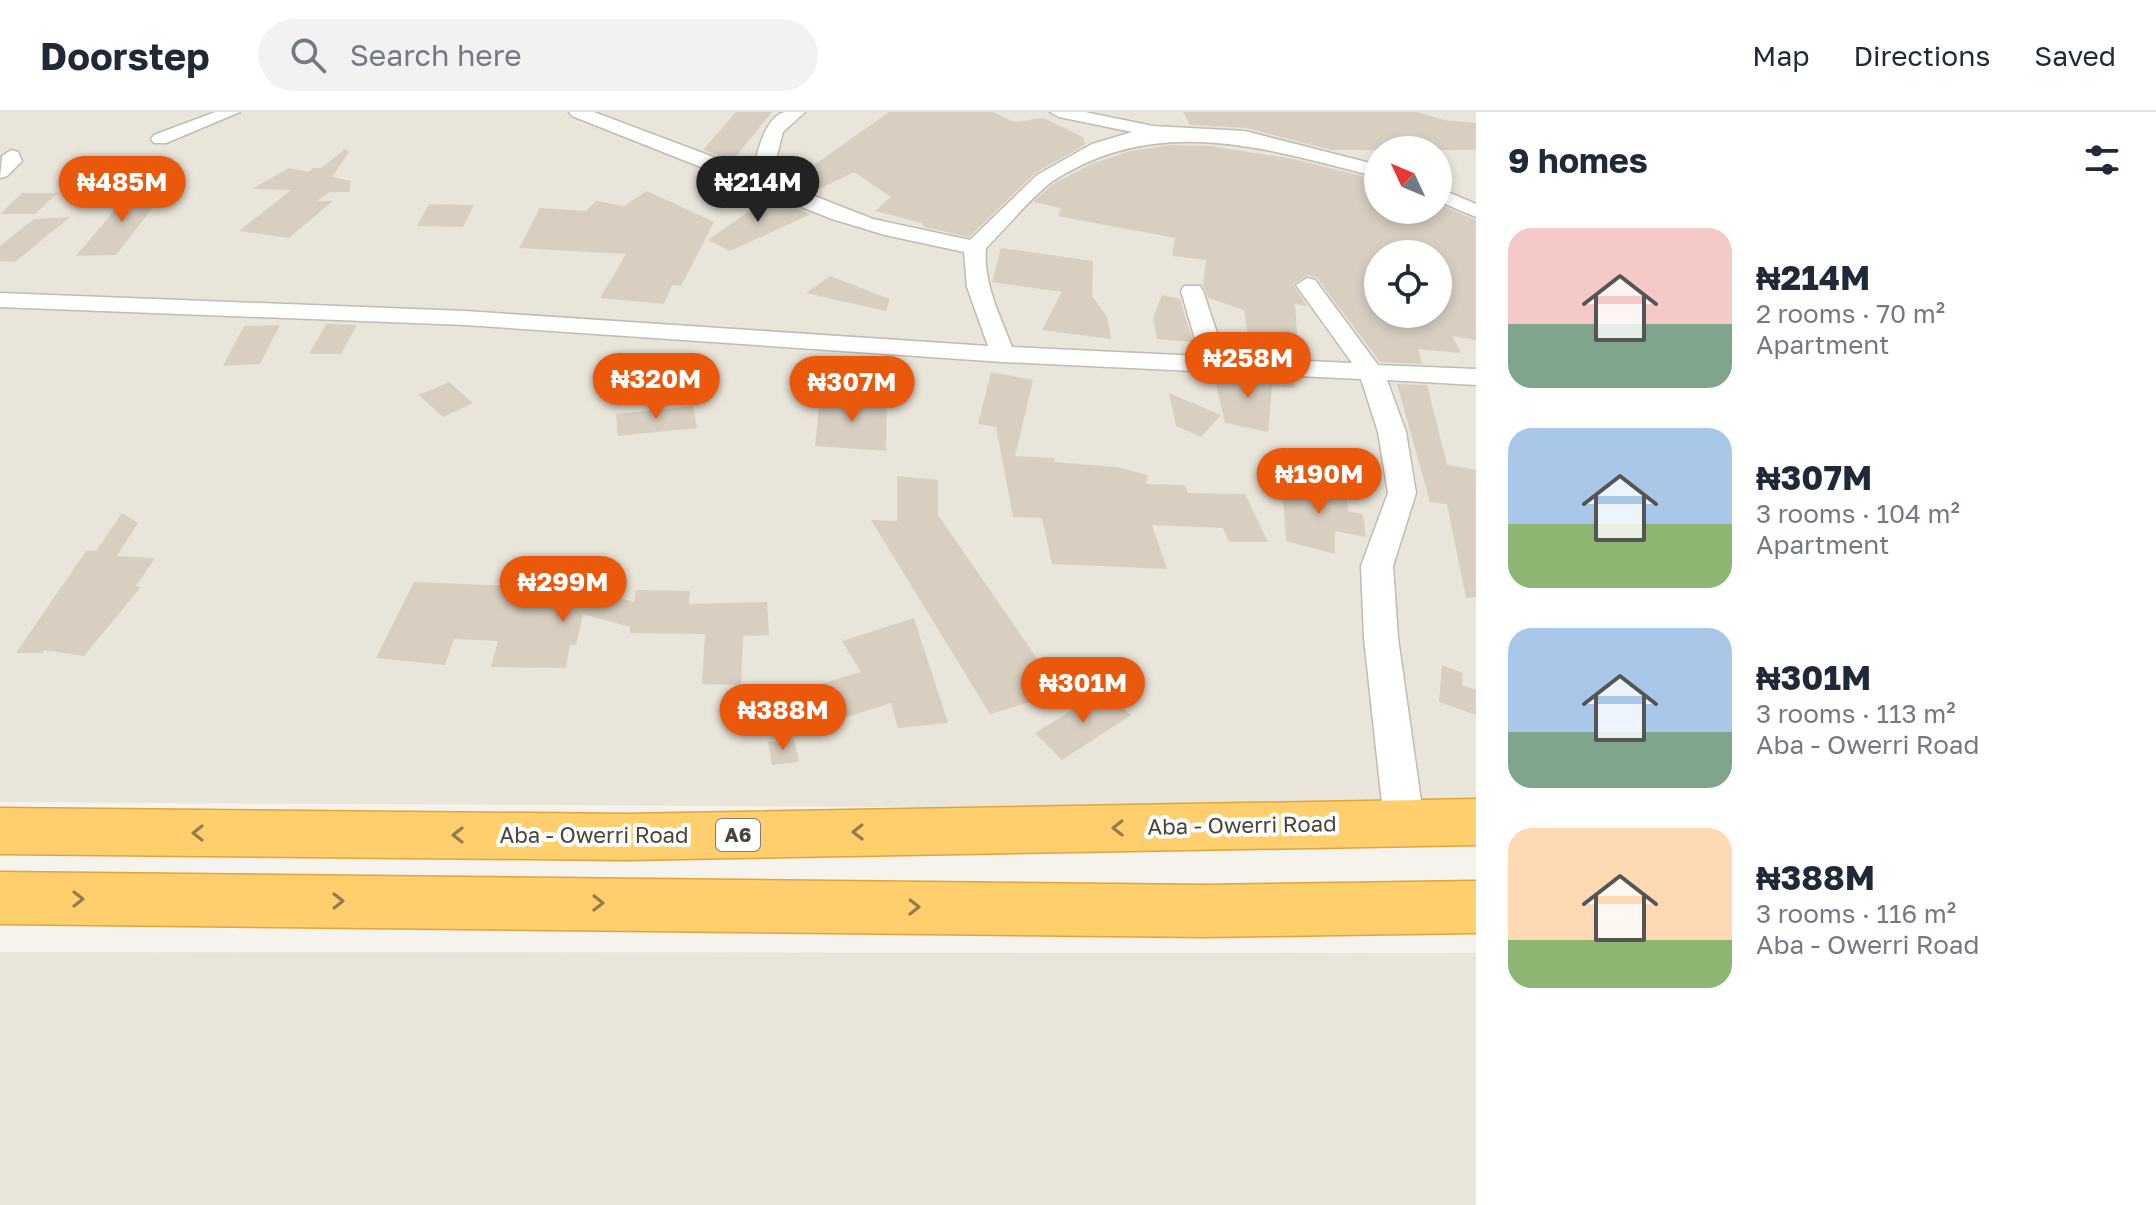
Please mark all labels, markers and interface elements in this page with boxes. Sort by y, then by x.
search box [258,19,818,91]
text: Doorstep [40,33,210,78]
icon: search [286,33,330,77]
text: Search here [350,37,522,73]
text: Map [1752,39,1809,72]
text: Directions [1853,39,1990,72]
text: Saved [2034,39,2116,72]
north arrow [1364,136,1452,224]
map controls [1364,136,1452,328]
icon: filters [2080,138,2124,182]
text: 9 homes [1508,140,1648,180]
pin: ₦485M [66,156,178,224]
pin: ₦214M [702,156,814,224]
text: ₦485M [77,166,167,197]
text: ₦214M [714,166,802,197]
button: locate [1364,240,1452,328]
text: ₦214M [1756,257,1870,297]
icon: home [1572,260,1668,356]
text: 2 rooms · 70 m² [1756,298,1945,329]
text: Apartment [1756,329,1889,360]
pin: ₦258M [1192,332,1304,400]
text: ₦258M [1203,342,1293,373]
pin: ₦320M [600,353,712,421]
pin: ₦307M [796,356,908,424]
text: ₦320M [611,363,701,394]
text: ₦307M [808,366,896,397]
pin: ₦190M [1263,448,1375,516]
text: ₦307M [1756,457,1872,497]
text: ₦190M [1275,458,1363,489]
icon: home [1572,460,1668,556]
text: 3 rooms · 104 m² [1756,498,1960,529]
text: Apartment [1756,529,1889,560]
pin: ₦299M [507,556,619,624]
text: ₦299M [518,566,608,597]
pin: ₦301M [1027,657,1139,725]
text: ₦301M [1756,657,1871,697]
icon: home [1572,660,1668,756]
text: ₦301M [1039,667,1127,698]
pin: ₦388M [727,684,839,752]
text: ₦388M [737,694,829,725]
text: 3 rooms · 113 m² [1756,698,1956,729]
text: Aba - Owerri Road [1756,729,1980,760]
street label: Aba - Owerri Road [1147,809,1337,840]
road number: A6 [716,819,760,851]
one-way arrow [1111,819,1124,836]
street label: Aba - Owerri Road [499,821,689,848]
one-way arrow [191,824,204,842]
one-way arrow [851,824,864,841]
one-way arrow [451,826,464,844]
text: ₦388M [1756,857,1875,897]
icon: home [1572,860,1668,956]
one-way arrow [72,890,85,908]
one-way arrow [332,892,345,910]
one-way arrow [592,894,605,912]
text: 3 rooms · 116 m² [1756,898,1956,929]
one-way arrow [908,899,921,916]
text: Aba - Owerri Road [1756,929,1980,960]

